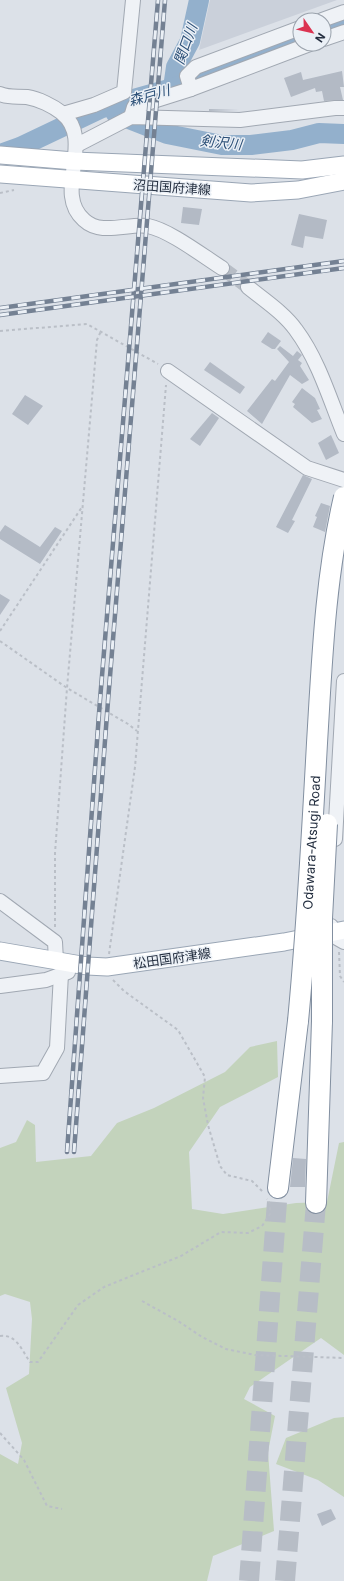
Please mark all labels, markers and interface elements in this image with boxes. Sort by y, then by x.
north arrow [292,12,332,52]
water label: 関口川 [170,19,201,67]
text: N [312,30,328,45]
water label: 森戸川 [126,80,173,109]
water label: 剣沢川 [199,131,245,153]
street label: 沼田国府津線 [133,176,211,198]
street label: Odawara-Atsugi Road [299,775,323,910]
street label: 松田国府津線 [132,945,212,971]

